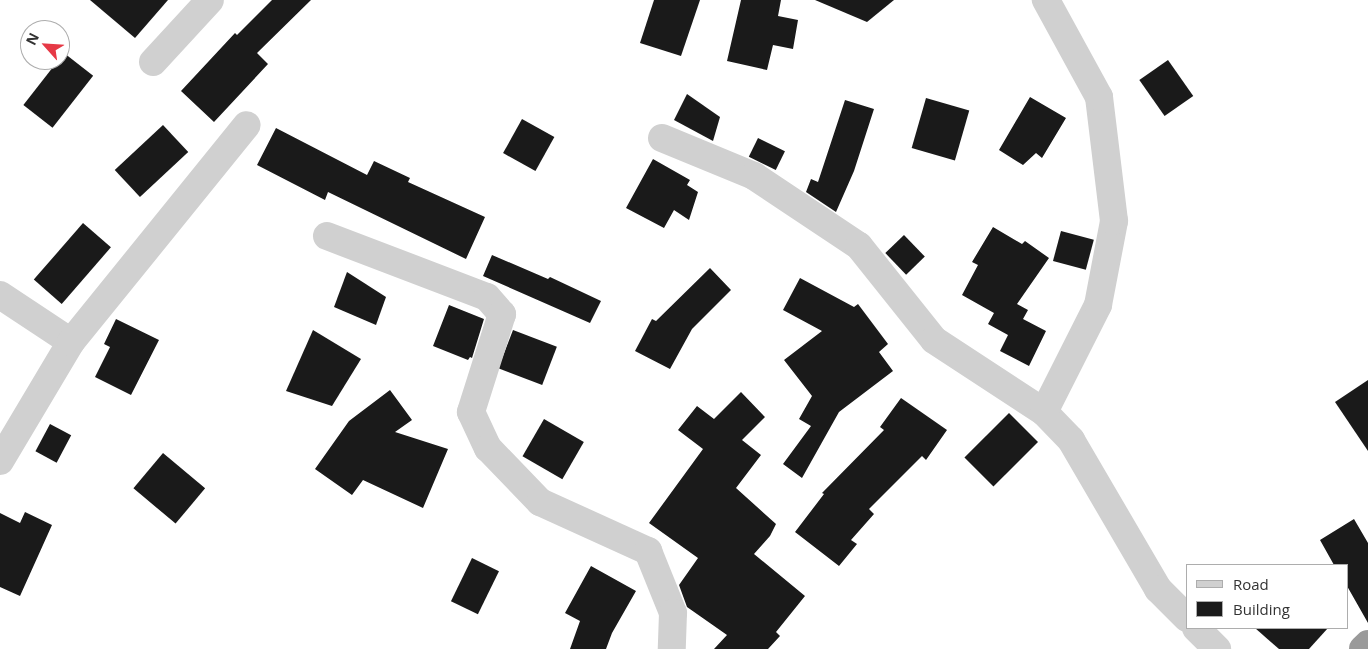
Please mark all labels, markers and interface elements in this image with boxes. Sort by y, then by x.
north arrow [20,20,70,70]
text: N [21,29,43,48]
legend [1186,564,1348,629]
text: Road [1233,574,1269,594]
text: Building [1233,599,1290,619]

